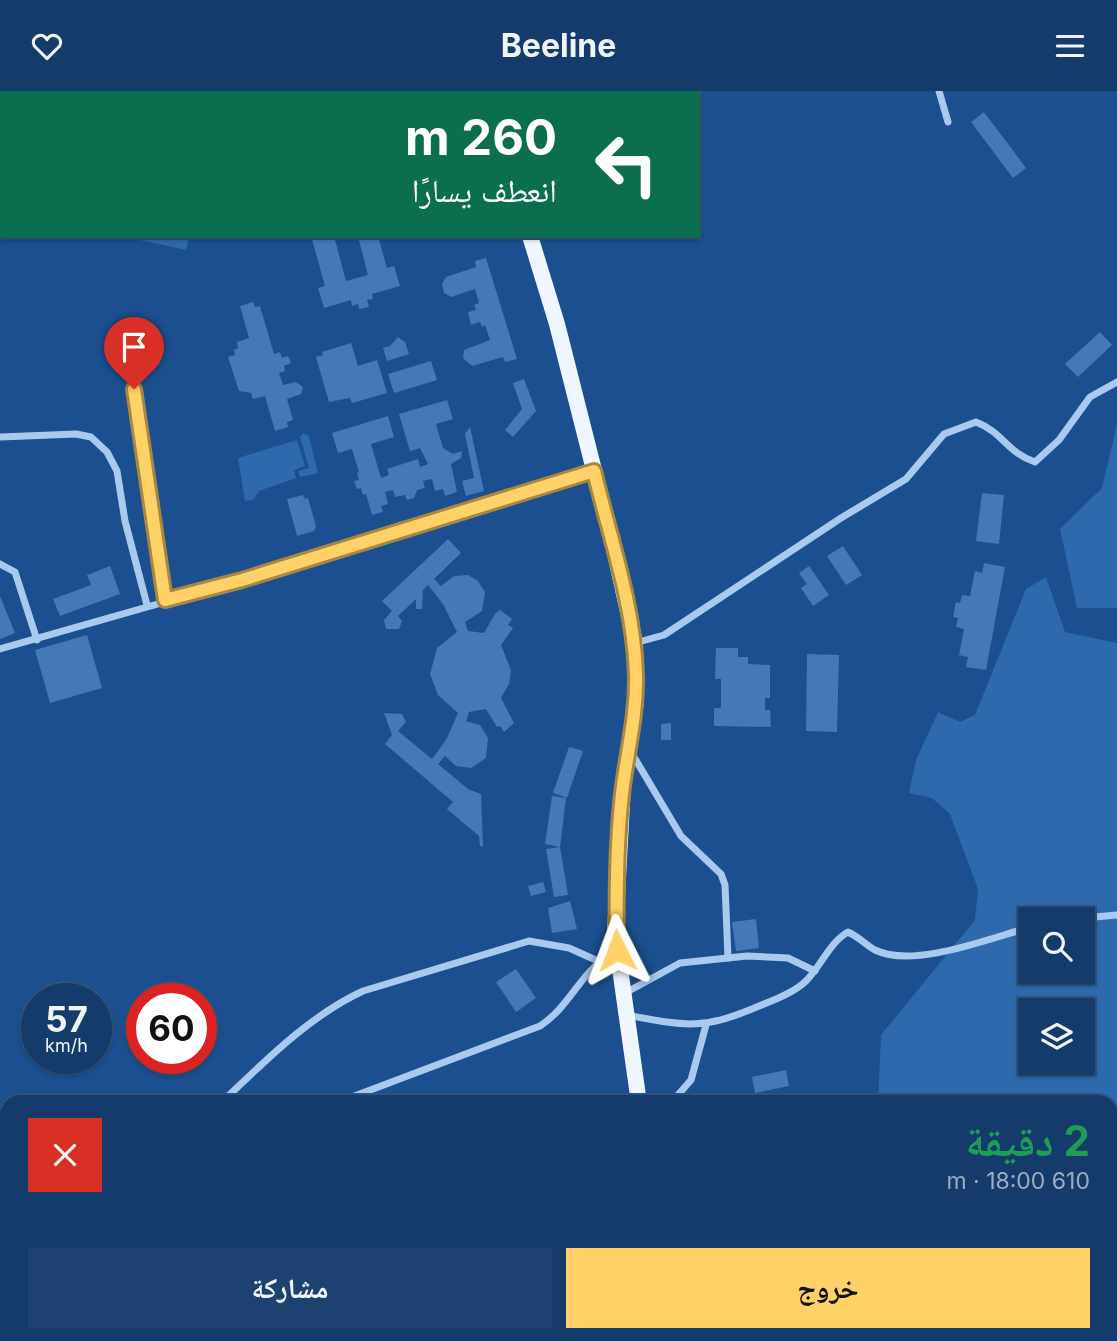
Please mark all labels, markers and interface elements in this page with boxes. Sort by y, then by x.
text: Beeline [501,26,616,65]
icon: heart [28,27,66,65]
icon: menu [1051,27,1089,65]
text: 260 m [405,108,557,167]
icon: left [581,119,672,210]
text: انعطف يسارًا [412,171,557,210]
pin [104,317,164,389]
icon: arrive [115,328,153,366]
map controls [1018,907,1095,1075]
button: search [1018,907,1095,984]
position arrow [580,913,654,987]
speed limit sign: 60 [126,983,217,1074]
text: 57 [45,998,88,1040]
button: layers [1018,998,1095,1075]
text: km/h [45,1035,88,1056]
text: 2 دقيقة [965,1115,1090,1166]
button: close [28,1118,102,1192]
text: 610 m · 18:00 [946,1167,1090,1195]
button: مشاركة [28,1248,552,1328]
button: خروج [566,1248,1090,1328]

